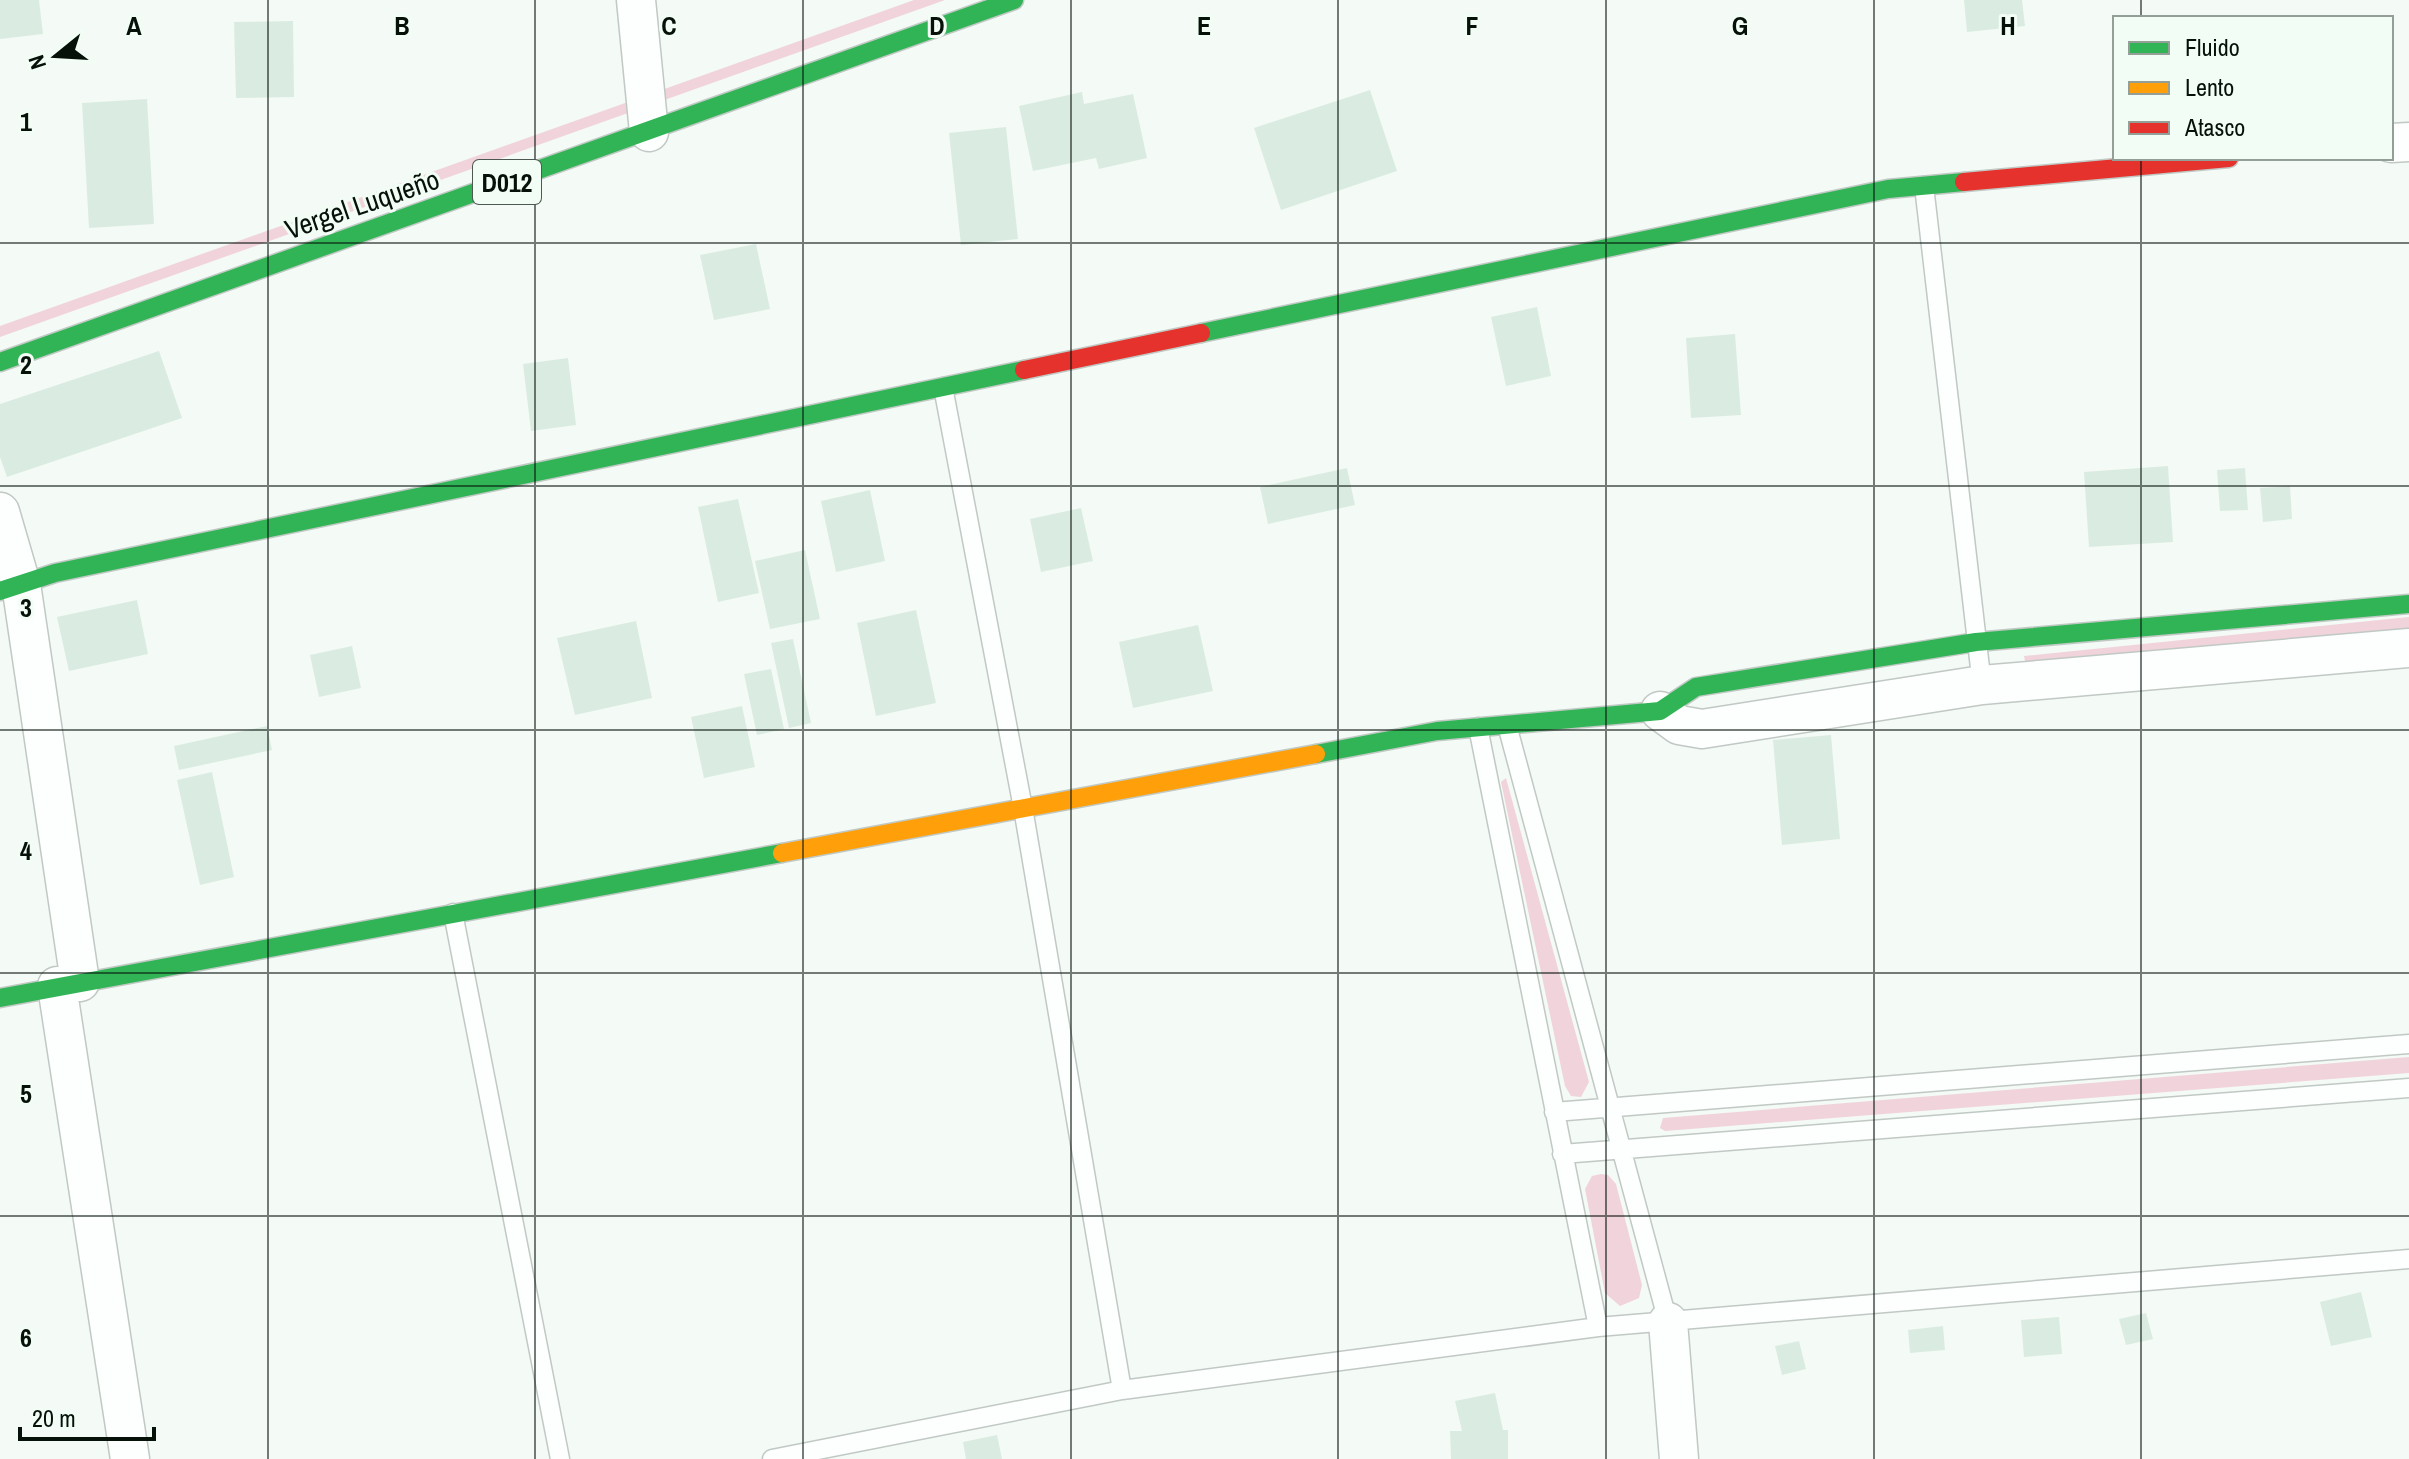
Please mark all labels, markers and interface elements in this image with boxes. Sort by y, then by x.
text: A [126,8,142,43]
text: B [394,8,410,43]
text: C [661,8,677,43]
text: D [929,8,945,43]
text: E [1197,8,1211,43]
text: F [1465,8,1479,43]
text: G [1732,8,1748,43]
text: H [2000,8,2016,43]
north arrow [16,16,96,96]
legend [2113,16,2393,160]
text: Fluido [2185,31,2240,63]
text: N [21,51,53,73]
text: Lento [2185,71,2234,103]
text: 1 [20,104,32,139]
text: Atasco [2184,111,2245,143]
street label: Vergel Luqueño [280,160,444,248]
road number: D012 [473,160,541,204]
text: 2 [20,347,32,382]
text: 3 [20,590,32,625]
text: 4 [20,833,32,868]
text: 5 [20,1076,32,1111]
text: 6 [20,1320,32,1355]
scale bar [20,1391,154,1441]
text: 20 m [32,1402,76,1434]

